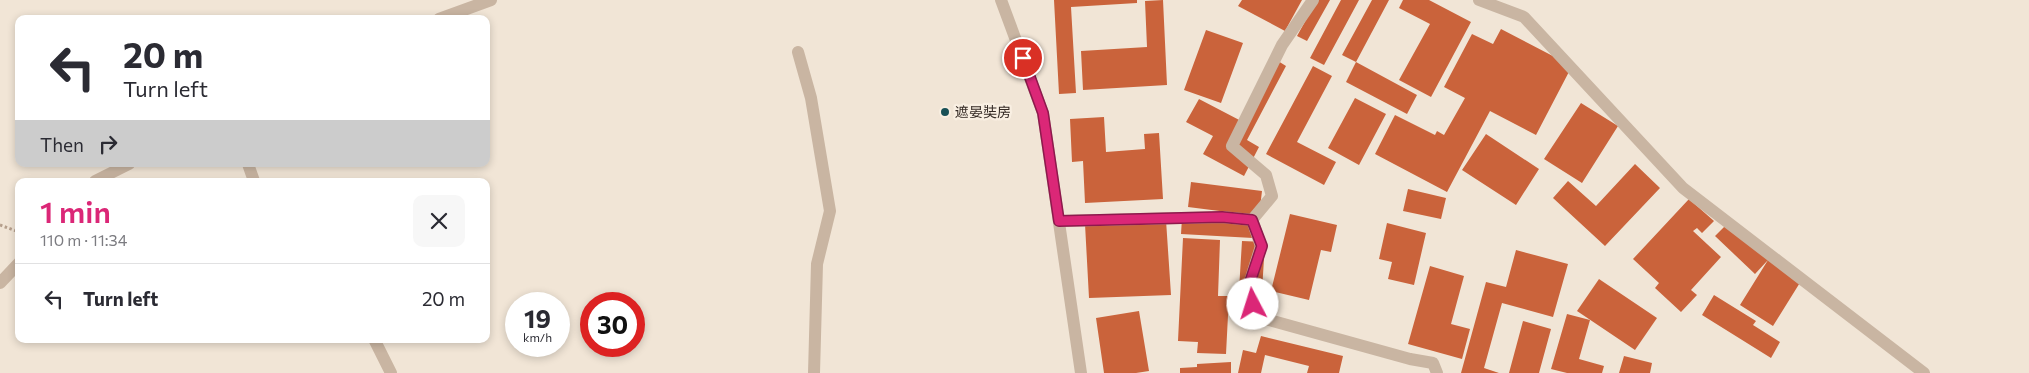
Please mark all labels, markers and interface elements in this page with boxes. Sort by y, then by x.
text: 20 m [123,32,203,75]
icon: left [40,35,105,100]
pin [1002,37,1044,79]
icon: arrive [1009,44,1037,72]
text: Turn left [123,75,208,102]
place label: 遮晏奘房 [955,103,1011,120]
marker: 遮晏奘房 [939,106,951,118]
icon: right [94,130,122,158]
text: Then [40,133,84,156]
text: 1 min [40,192,111,229]
button: close [413,195,465,247]
text: 110 m · 11:34 [40,230,127,249]
position arrow [1226,277,1278,329]
icon: left [40,285,68,313]
text: Turn left [83,287,158,310]
text: 20 m [422,287,465,310]
speed limit sign: 30 [580,292,645,357]
text: 19 [524,303,551,333]
text: km/h [523,330,552,344]

